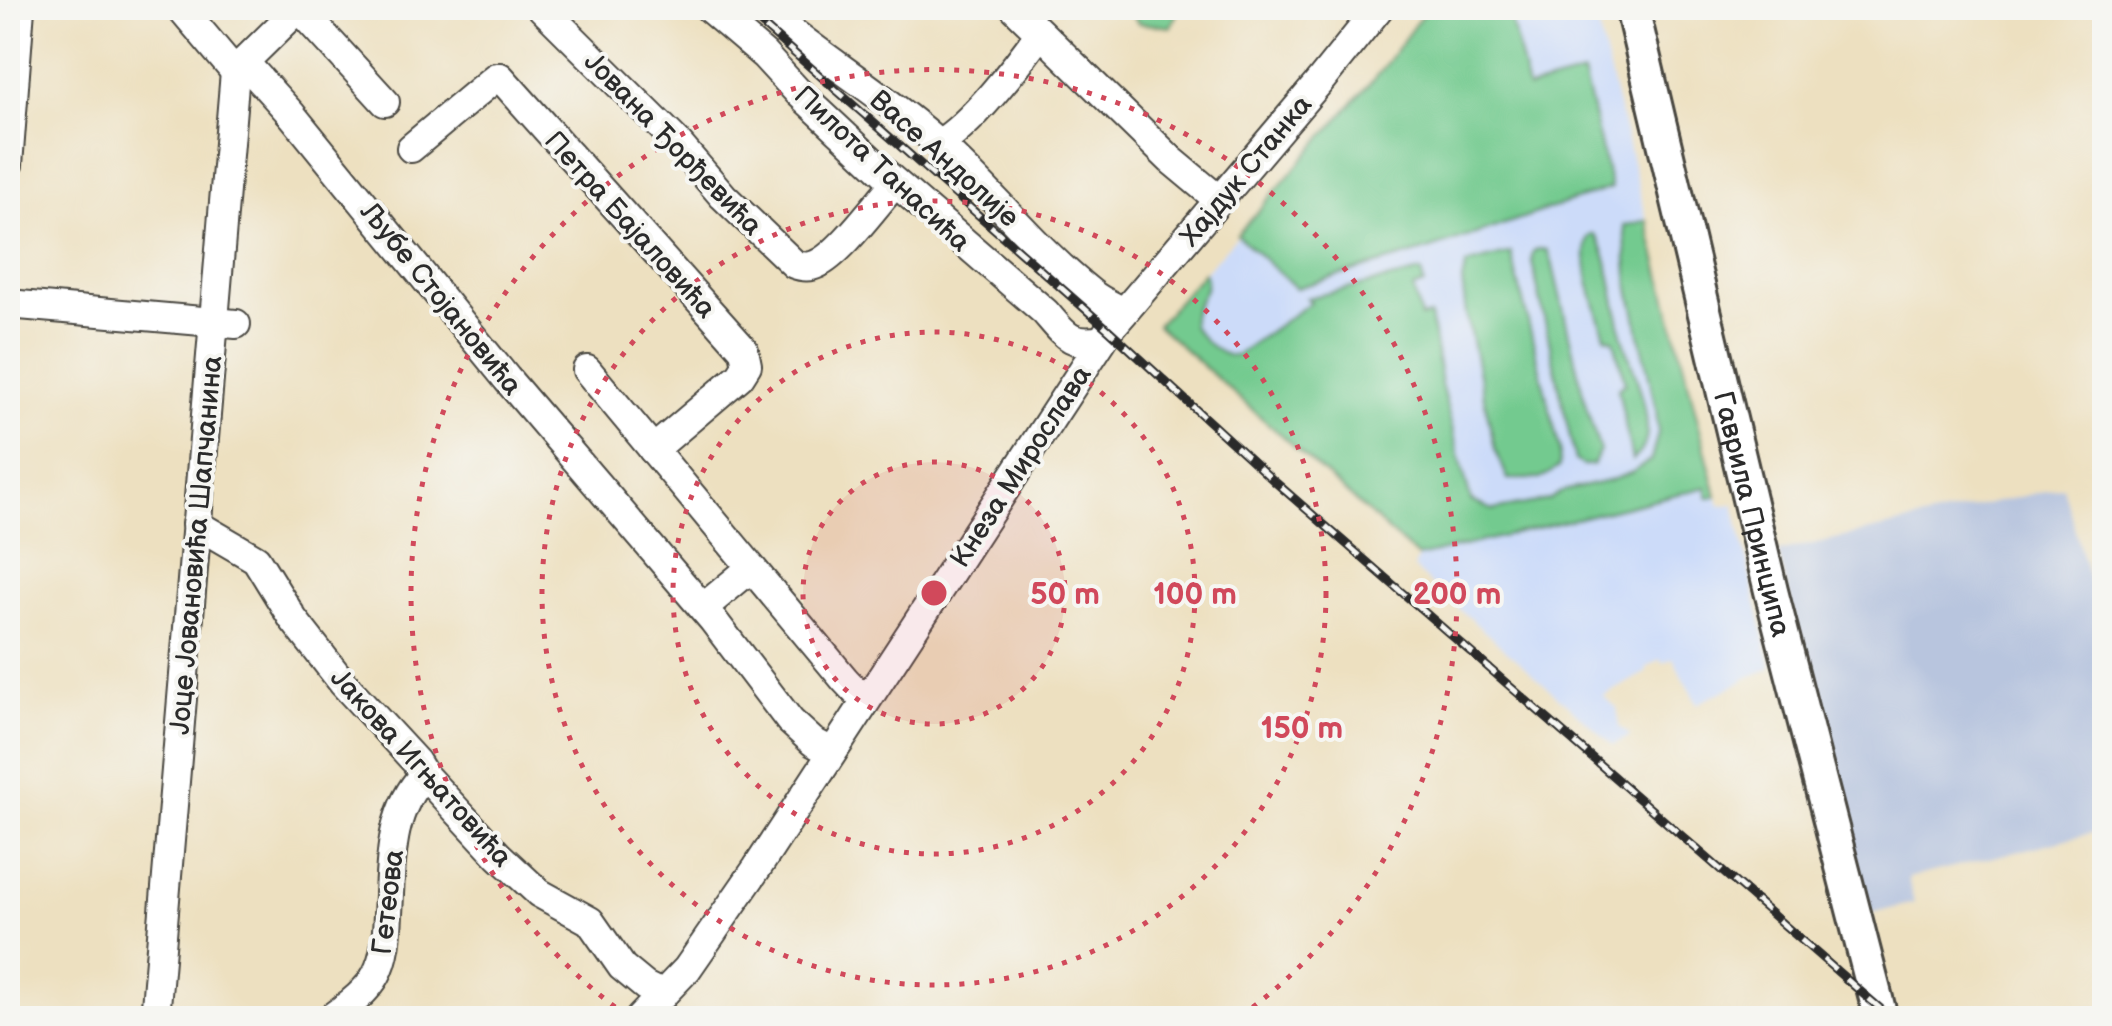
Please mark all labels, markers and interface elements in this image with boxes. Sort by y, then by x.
street label: Јована Ђорђевића [577,46,769,243]
street label: Пилота Танасића [787,79,977,259]
street label: Васе Андолије [863,84,1025,235]
street label: Хајдук Станка [1173,88,1319,253]
street label: Петра Бајаловића [537,125,723,325]
street label: Љубе Стојановића [352,195,529,402]
street label: Јоце Јовановића Шапчанина [163,354,230,736]
street label: Кнеза Мирослава [944,359,1099,574]
street label: Гаврила Принципа [1706,388,1797,641]
centre of rings [916,575,952,611]
text: 50 m [1030,577,1100,613]
text: 100 m [1153,577,1237,613]
text: 200 m [1413,577,1501,613]
street label: Јакова Игњатовића [323,662,519,874]
text: 150 m [1261,711,1343,747]
street label: Гетеова [366,847,411,957]

